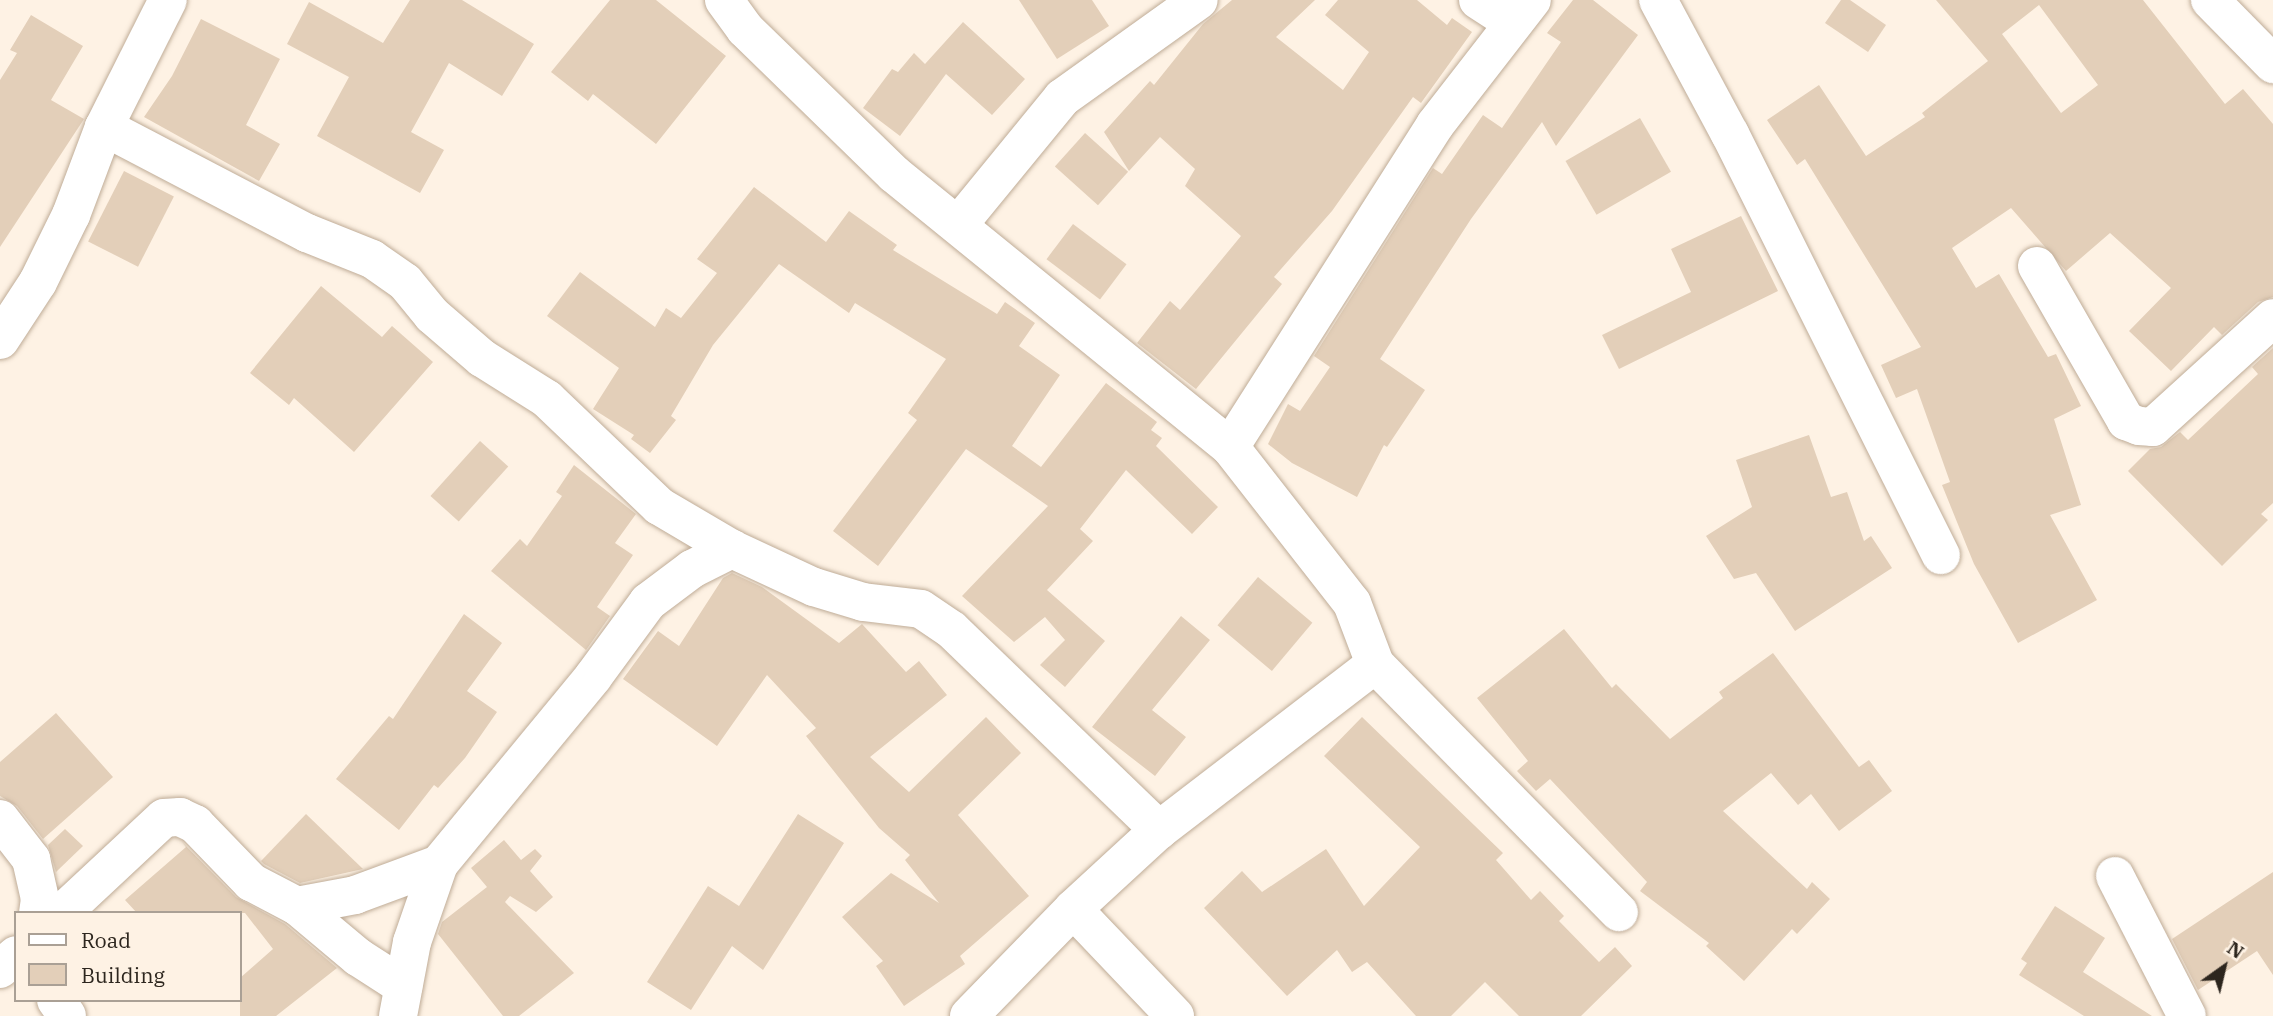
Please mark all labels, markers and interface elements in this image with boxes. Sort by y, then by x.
legend [14,911,242,1002]
text: Road [81,926,131,954]
north arrow [2189,932,2259,1002]
text: N [2223,935,2249,964]
text: Building [81,961,165,989]

